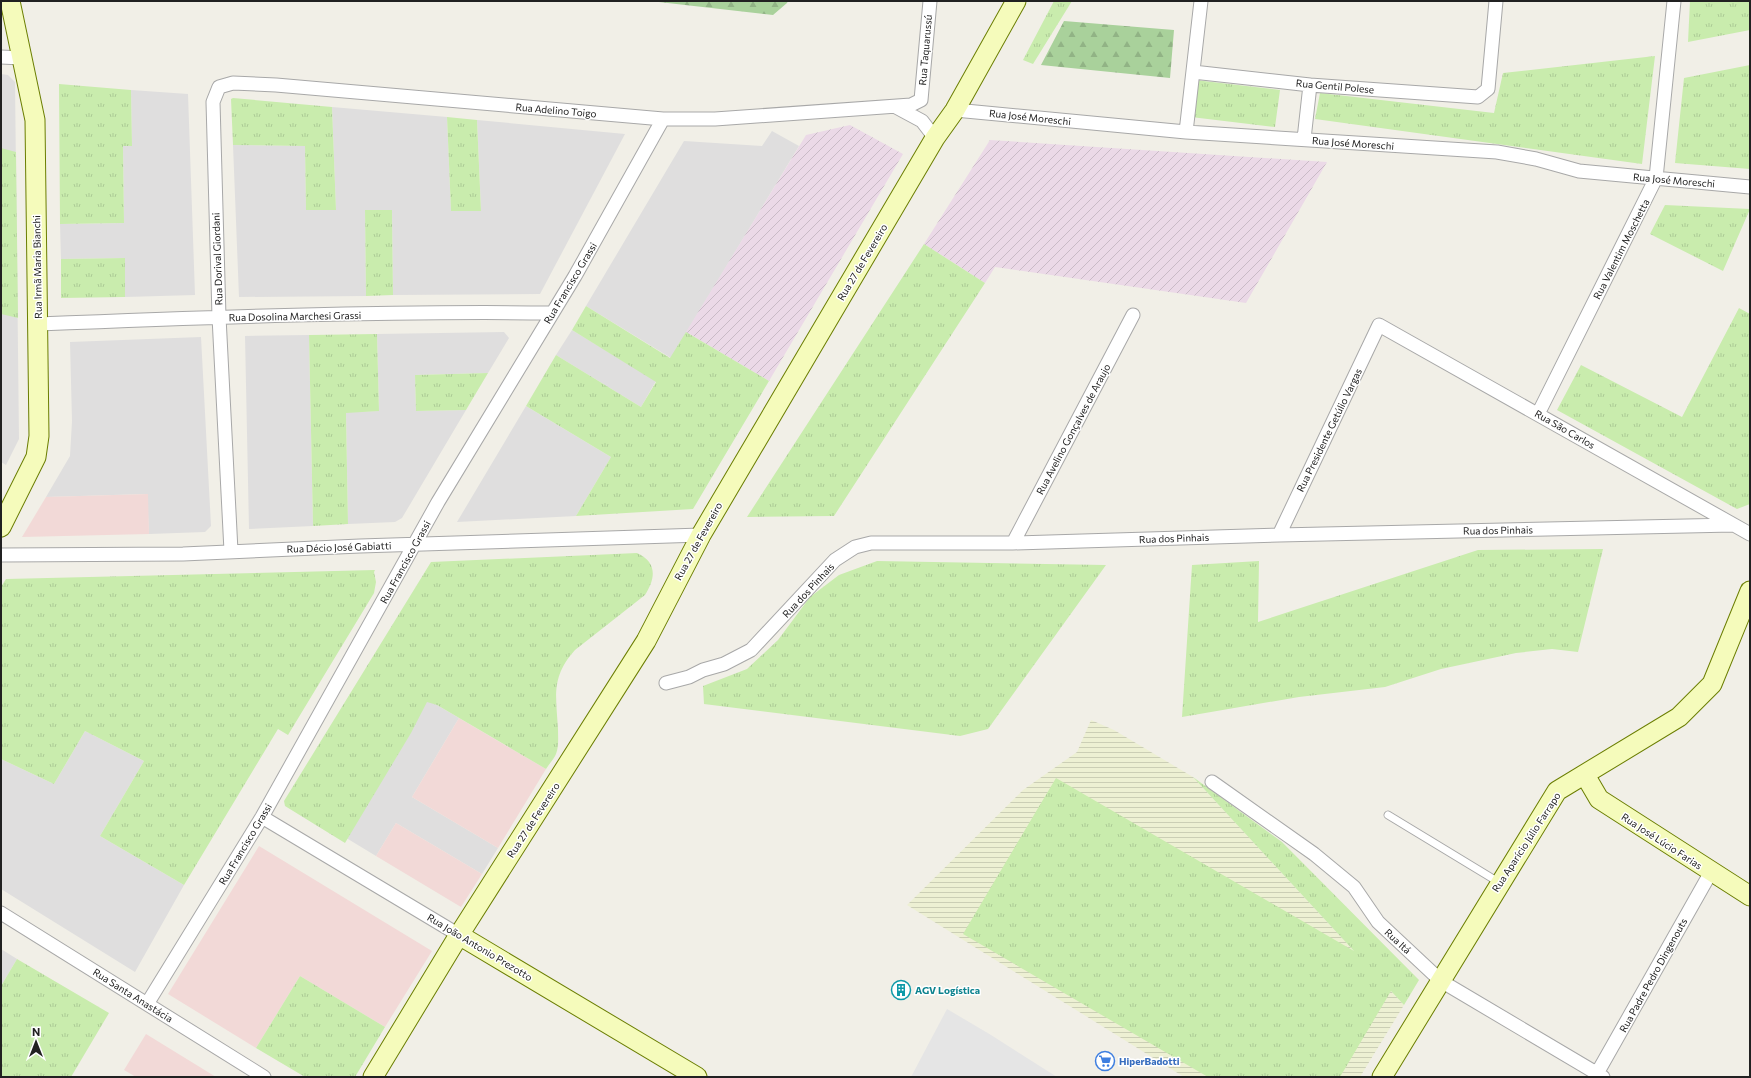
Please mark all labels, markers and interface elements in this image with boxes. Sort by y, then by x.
street label: Rua Taquarussú [916,14,934,86]
street label: Rua Gentil Polese [1295,77,1375,95]
street label: Rua Adelino Toigo [515,100,597,120]
street label: Rua José Moreschi [988,107,1072,127]
street label: Rua José Moreschi [1312,134,1394,152]
street label: Rua José Moreschi [1632,170,1716,190]
street label: Rua Valentim Moschetta [1590,197,1652,301]
street label: Rua Dorival Giordani [209,212,225,306]
street label: Rua Irmã Maria Bianchi [30,215,44,319]
street label: Rua 27 de Fevereiro [834,221,890,303]
street label: Rua Francisco Grassi [541,240,599,326]
street label: Rua Dosolina Marchesi Grassi [229,309,361,323]
street label: Rua Avelino Gonçalves de Araujo [1033,362,1113,496]
street label: Rua Presidente Getúlio Vargas [1294,366,1364,494]
street label: Rua São Carlos [1533,407,1598,451]
street label: Rua 27 de Fevereiro [672,500,724,582]
street label: Rua Francisco Grassi [377,518,433,606]
street label: Rua dos Pinhais [1463,523,1534,537]
street label: Rua dos Pinhais [1139,531,1210,545]
street label: Rua Décio José Gabiatti [286,539,392,555]
street label: Rua dos Pinhais [780,560,837,620]
street label: Rua 27 de Fevereiro [504,780,562,860]
street label: Rua Aparício Júlio Farrapo [1489,790,1563,894]
street label: Rua Francisco Grassi [216,801,274,887]
street label: Rua José Lúcio Farias [1619,810,1705,872]
street label: Rua João Antonio Prezotto [425,911,535,983]
street label: Rua Padre Pedro Dingenouts [1617,915,1690,1034]
street label: Rua Itá [1382,926,1414,956]
street label: Rua Santa Anastácia [91,966,175,1024]
building icon: AGV Logística [890,979,912,1001]
place label: AGV Logística [915,984,980,996]
north arrow [16,1022,56,1062]
text: N [32,1025,40,1038]
supermarket icon: HiperBadotti [1094,1050,1116,1072]
place label: HiperBadotti [1119,1055,1180,1067]

